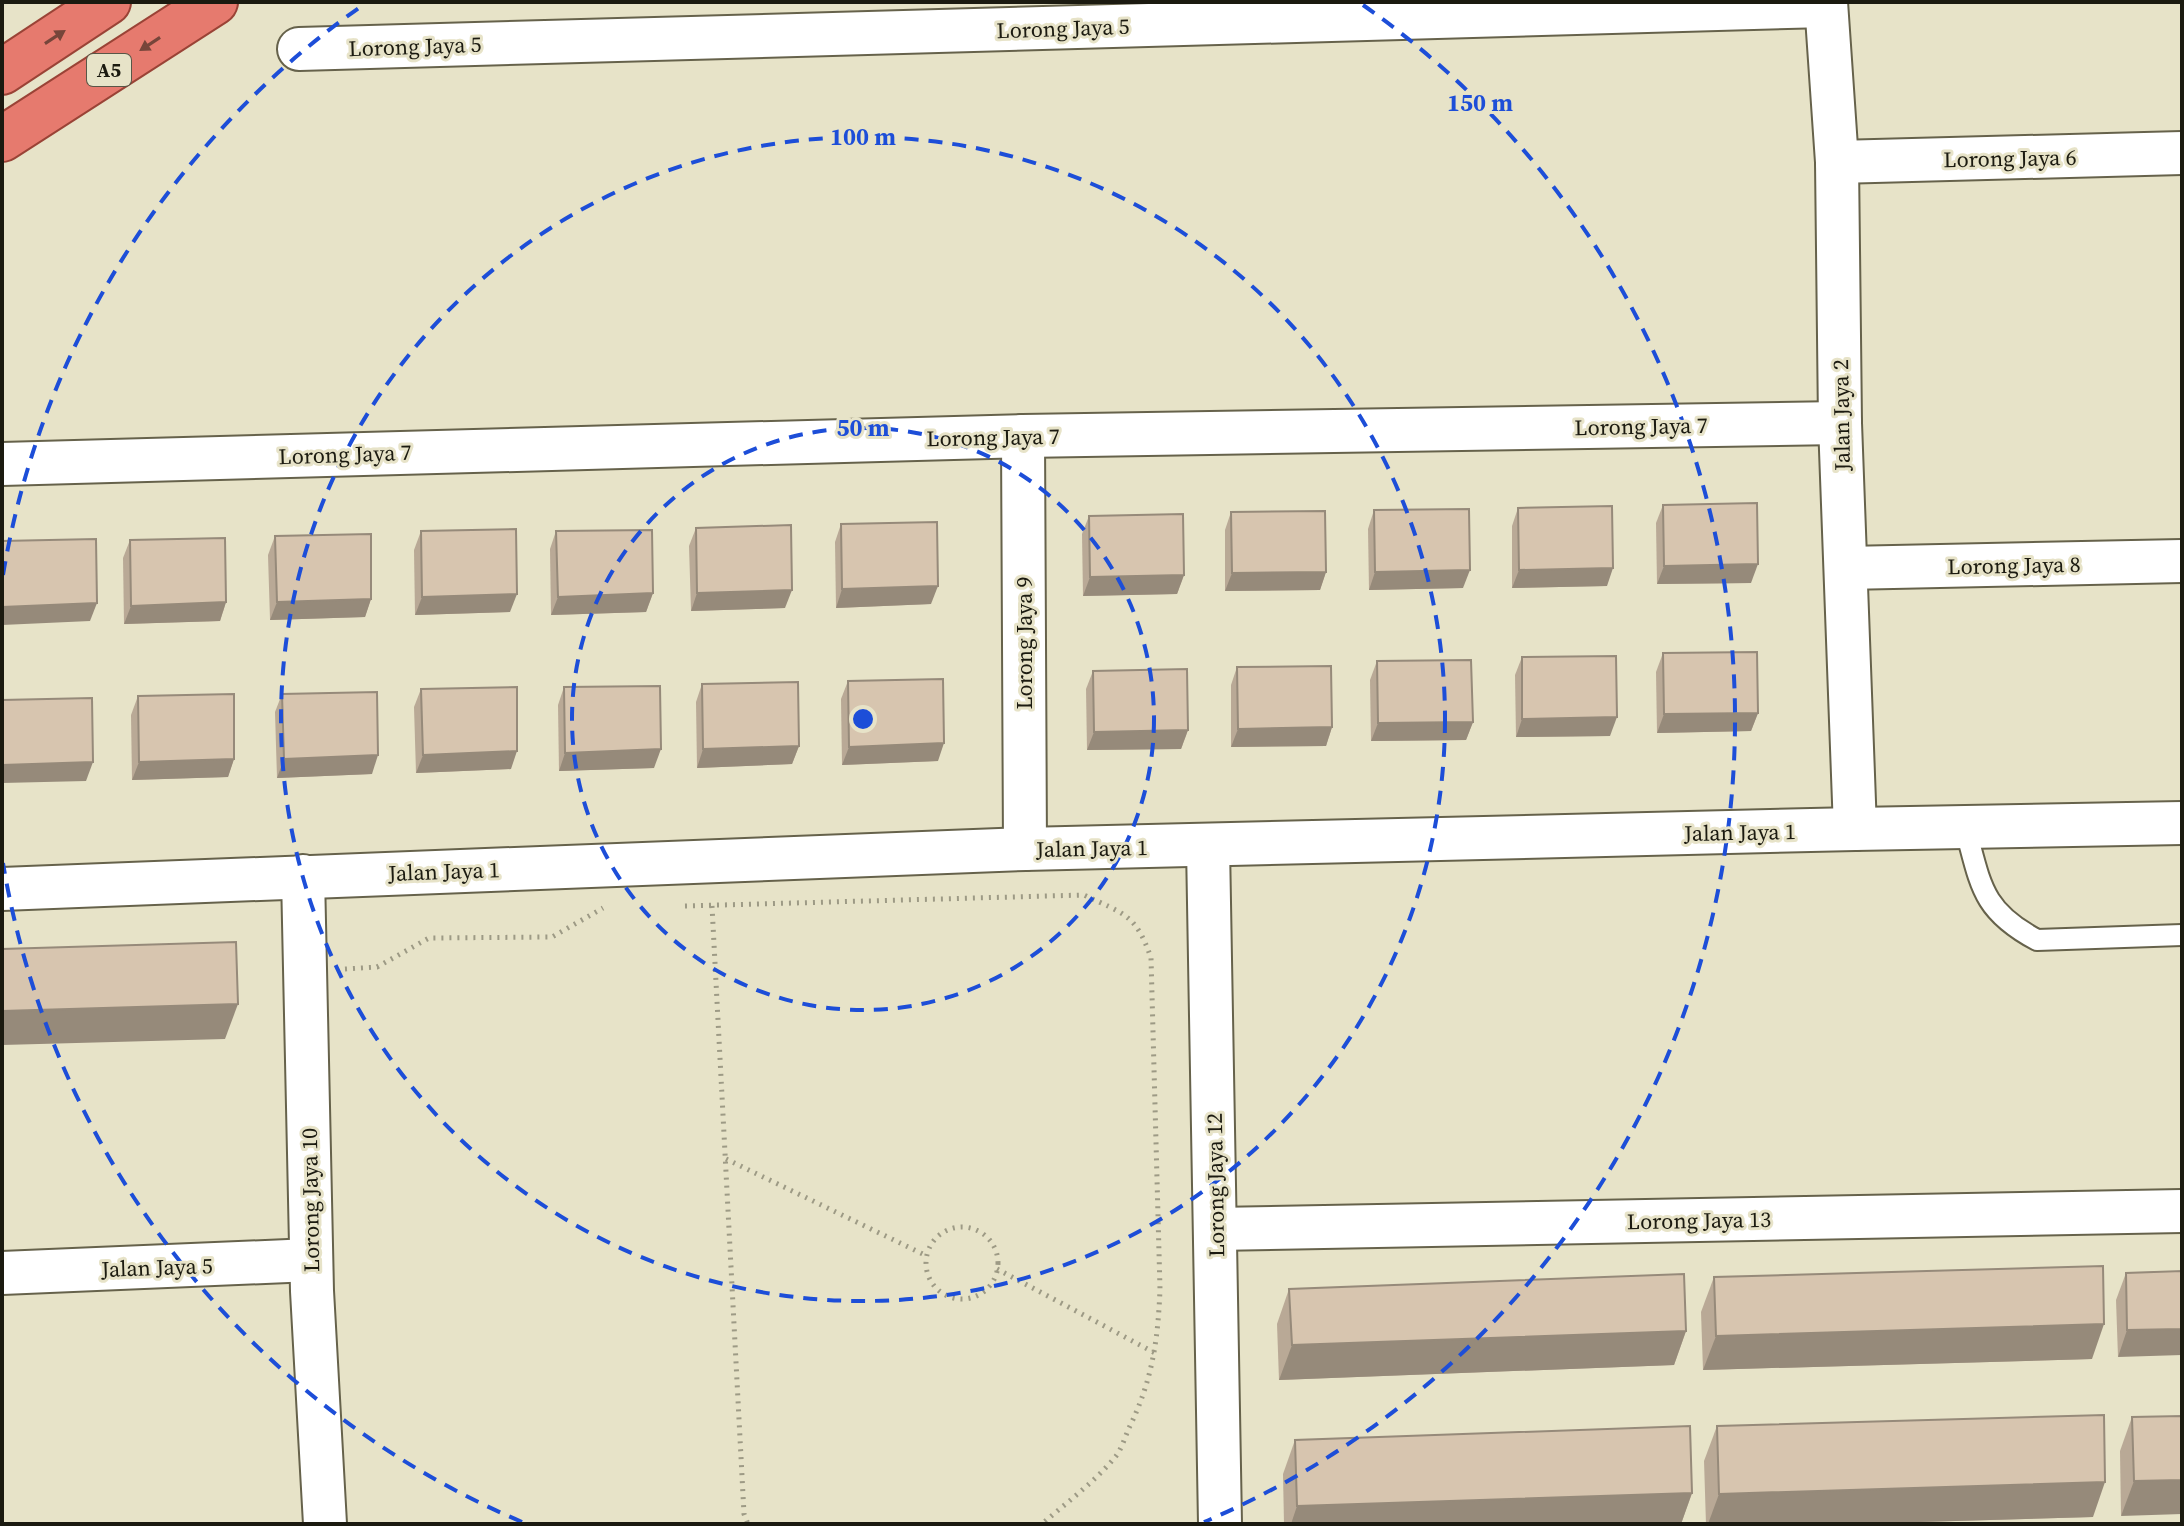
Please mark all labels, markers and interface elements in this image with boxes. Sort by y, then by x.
street label: Lorong Jaya 5 [996,11,1130,45]
street label: Lorong Jaya 5 [348,29,482,63]
one-way arrow [45,30,66,45]
one-way arrow [139,37,160,52]
road number: A5 [87,54,131,86]
text: 150 m [1447,86,1513,119]
text: 100 m [830,120,896,153]
street label: Lorong Jaya 6 [1943,142,2077,174]
street label: Jalan Jaya 2 [1825,359,1857,472]
street label: Lorong Jaya 7 [1574,410,1708,442]
text: 50 m [837,411,890,444]
street label: Lorong Jaya 7 [926,421,1060,453]
street label: Lorong Jaya 7 [278,437,412,471]
street label: Lorong Jaya 8 [1947,549,2081,581]
street label: Lorong Jaya 9 [1009,576,1039,710]
centre of rings [849,705,877,733]
street label: Jalan Jaya 1 [1683,816,1796,848]
street label: Jalan Jaya 1 [1035,832,1148,864]
street label: Jalan Jaya 1 [387,854,500,888]
street label: Lorong Jaya 12 [1199,1113,1231,1257]
street label: Lorong Jaya 10 [294,1128,326,1272]
street label: Lorong Jaya 13 [1627,1204,1771,1236]
street label: Jalan Jaya 5 [100,1250,213,1284]

